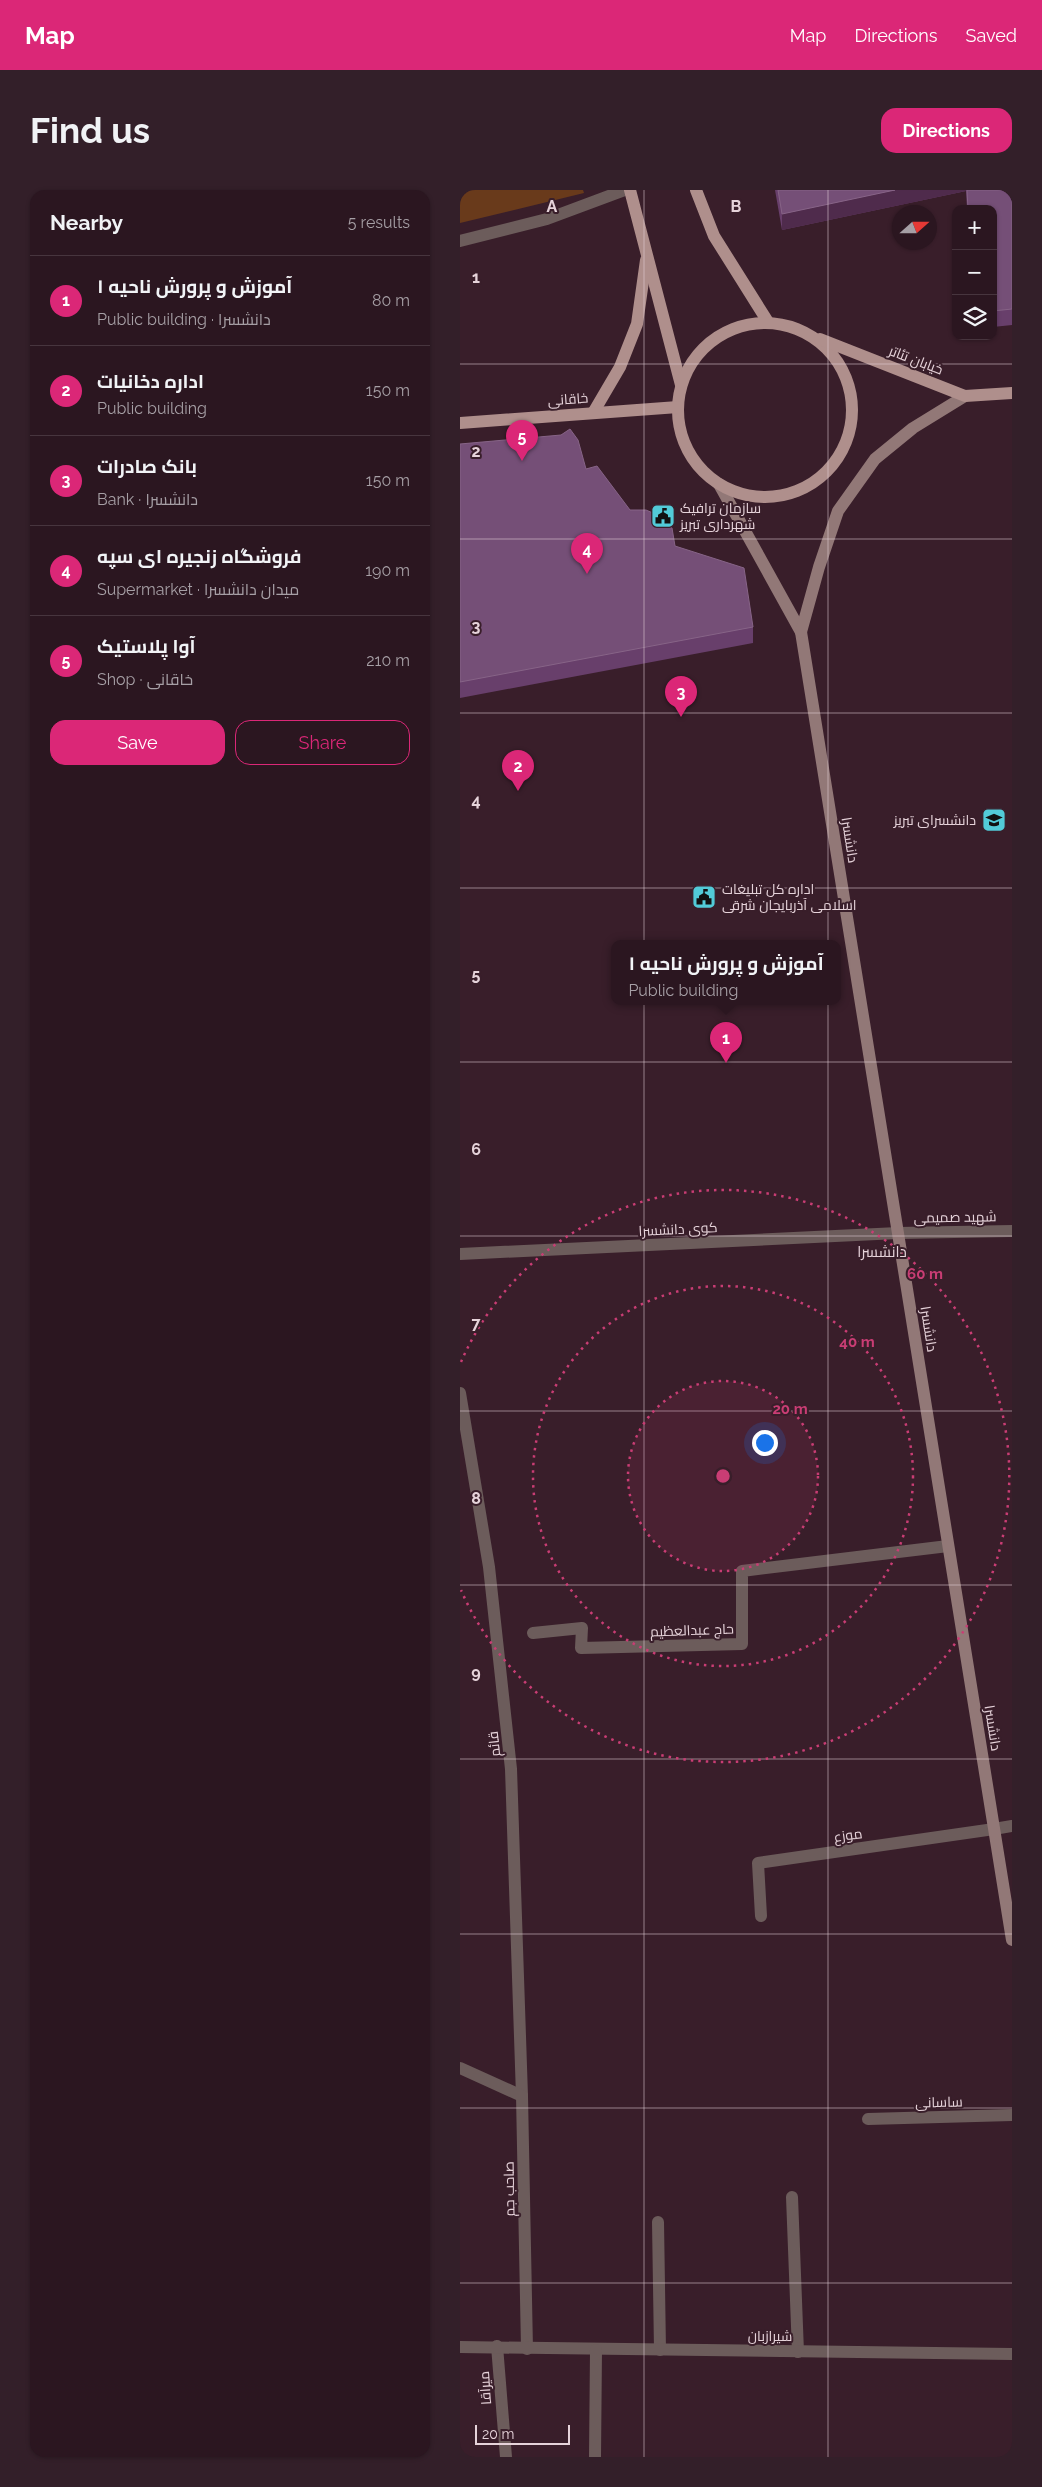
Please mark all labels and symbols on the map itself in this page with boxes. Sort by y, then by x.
text: A [547,197,558,216]
text: B [731,197,742,216]
north arrow [892,205,937,250]
text: 1 [472,268,480,287]
street label: خیابان تئاتر [886,342,945,378]
street label: خاقانی [547,390,589,408]
pin: 5 [506,420,538,461]
text: 2 [471,442,481,461]
place label: سازمان ترافیک شهرداری تبریز [679,500,761,532]
public building icon: سازمان ترافیک شهرداری تبریز [650,503,676,529]
pin: 4 [571,533,603,574]
text: 3 [472,617,481,636]
pin: 3 [665,676,697,717]
pin: 2 [502,750,534,791]
text: 4 [471,791,481,810]
school or university icon: دانشسرای تبریز [981,807,1007,833]
place label: دانشسرای تبریز [893,812,976,828]
street label: دانشسرا [838,816,862,864]
place label: اداره کل تبلیغات اسلامی آذربایجان شرقی [722,881,857,913]
public building icon: اداره کل تبلیغات اسلامی آذربایجان شرقی [691,884,717,910]
text: 5 [472,965,481,984]
pin: 1 [710,1022,742,1063]
text: 6 [471,1140,481,1159]
street label: شهید صمیمی [913,1208,997,1226]
street label: کوی دانشسرا [638,1219,718,1239]
district label: دانشسرا [857,1243,907,1261]
text: 60 m [907,1265,943,1283]
street label: دانشسرا [917,1305,941,1353]
text: 7 [472,1314,481,1333]
text: 40 m [839,1333,875,1351]
text: 20 m [772,1400,808,1418]
your location [752,1430,778,1456]
centre of rings [714,1467,732,1485]
text: 8 [471,1489,481,1508]
street label: حاج عبدالعظیم [650,1621,734,1641]
text: 9 [471,1663,481,1682]
street label: دانشسرا [981,1704,1005,1752]
street label: قائم [485,1730,505,1758]
street label: موزع [833,1825,863,1846]
street label: ساسانی [915,2094,963,2110]
street label: صاحب جم [501,2161,519,2217]
street label: شیرازبان [748,2328,792,2344]
street label: میرآقا [476,2371,494,2405]
scale bar [475,2422,570,2445]

